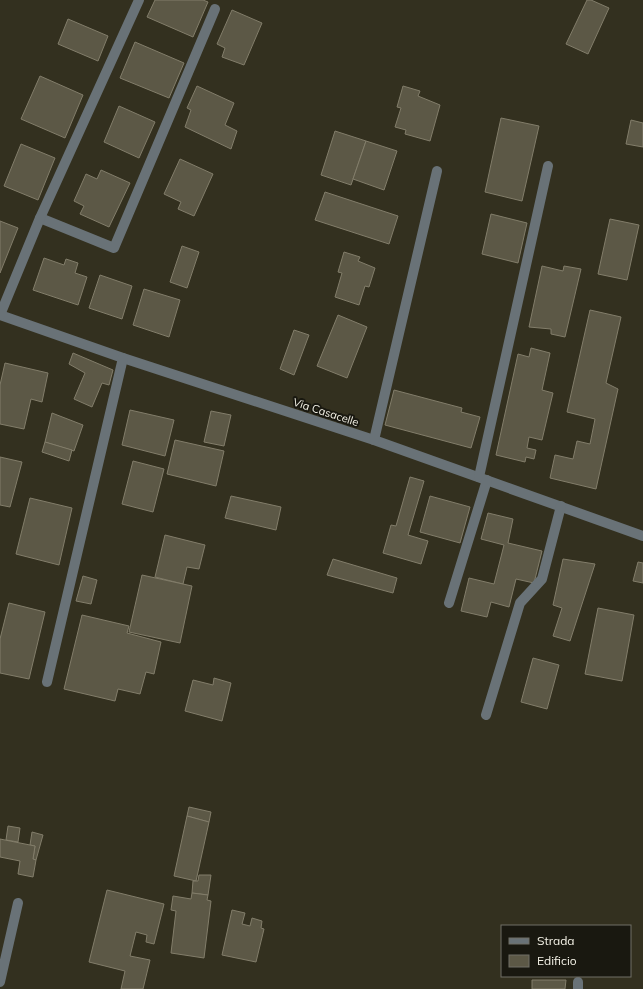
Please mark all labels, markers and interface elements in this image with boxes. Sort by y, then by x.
street label: Via Casacelle [291,395,361,429]
legend [501,925,631,977]
text: Strada [537,933,575,948]
text: Edificio [537,953,577,968]

